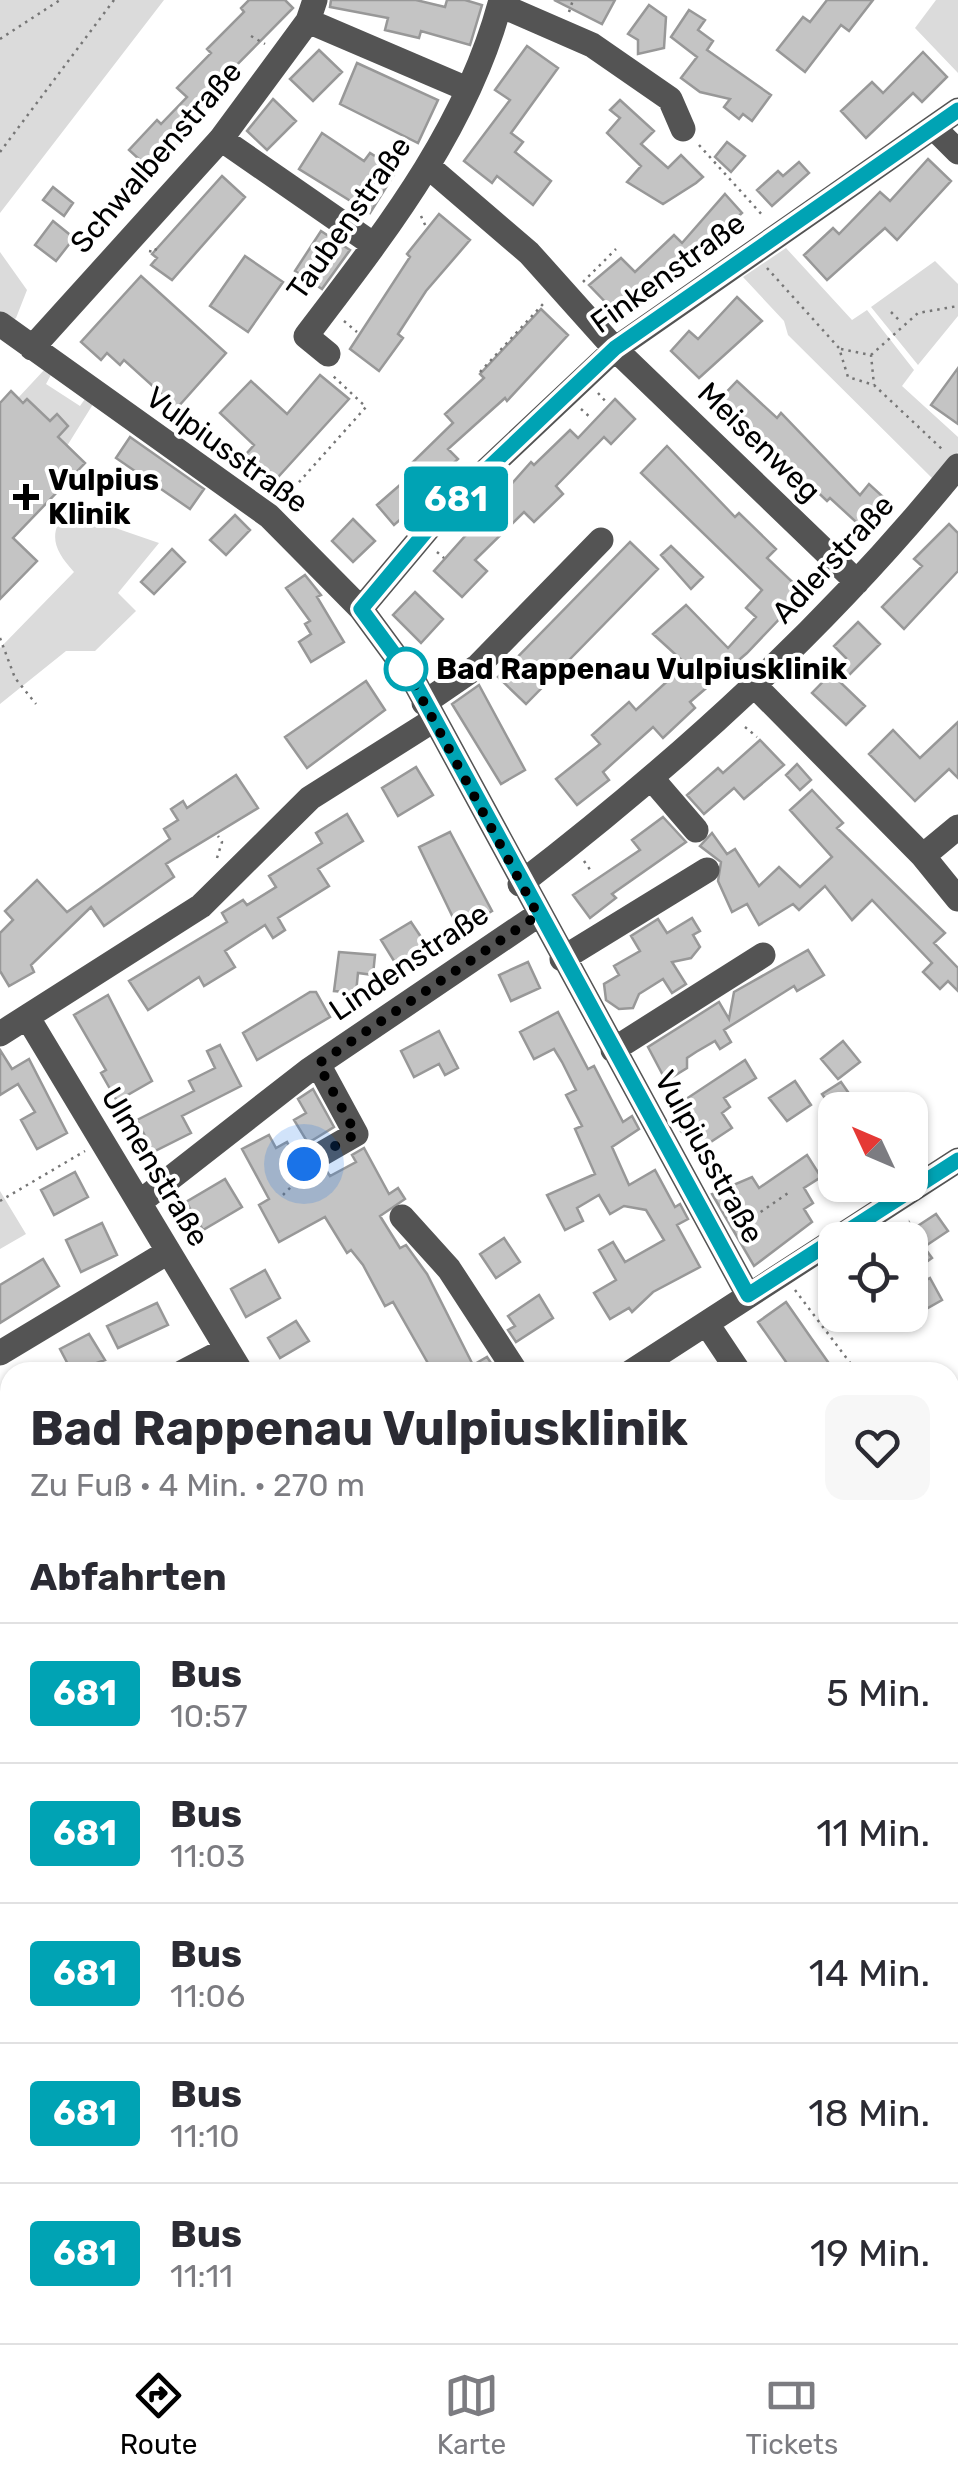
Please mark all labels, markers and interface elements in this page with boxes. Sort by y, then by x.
street label: Schwalbenstraße [63,54,249,260]
street label: Taubenstraße [279,129,419,307]
street label: Finkenstraße [584,205,752,341]
street label: Meisenweg [690,375,828,509]
street label: Vulpiusstraße [139,379,315,521]
place label: Vulpius Klinik [48,462,159,532]
line badge: 681 [398,466,514,532]
text: 681 [424,478,488,520]
marker: Vulpius Klinik [13,484,39,510]
street label: Adlerstraße [764,487,902,631]
marker: Bad Rappenau Vulpiusklinik [385,648,427,690]
place label: Bad Rappenau Vulpiusklinik [436,651,848,687]
street label: Lindenstraße [323,896,495,1028]
street label: Vulpiusstraße [647,1064,771,1250]
street label: Ulmenstraße [93,1081,217,1253]
north arrow [818,1092,928,1202]
map controls [818,1092,928,1332]
your location [279,1139,329,1189]
button: locate [818,1222,928,1332]
button: heart [825,1395,930,1500]
text: Bad Rappenau Vulpiusklinik [30,1400,688,1457]
text: Zu Fuß · 4 Min. · 270 m [30,1466,365,1504]
text: Abfahrten [30,1554,227,1600]
text: Bus [170,1651,242,1697]
text: 5 Min. [826,1670,930,1716]
text: 681 [53,1672,117,1714]
text: 10:57 [170,1697,248,1735]
text: Bus [170,1791,242,1837]
text: 11 Min. [816,1810,930,1856]
text: 681 [53,1812,117,1854]
text: 11:03 [170,1837,245,1875]
text: Bus [170,1931,242,1977]
text: 14 Min. [809,1950,930,1996]
text: 681 [53,1952,117,1994]
text: 11:06 [170,1977,245,2015]
text: Bus [170,2071,242,2117]
text: 18 Min. [808,2090,930,2136]
text: 681 [53,2092,117,2134]
text: 11:10 [170,2117,240,2155]
text: Bus [170,2211,242,2257]
text: 19 Min. [810,2230,930,2276]
text: 681 [53,2232,117,2274]
text: 11:11 [170,2257,233,2295]
tab: Route [120,2368,197,2461]
tab: Karte [437,2368,506,2461]
tab: Tickets [745,2368,838,2461]

